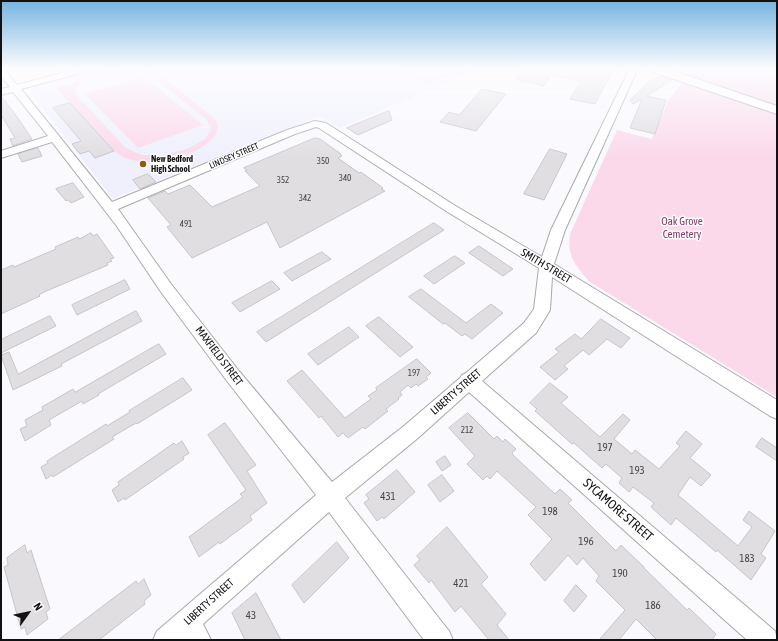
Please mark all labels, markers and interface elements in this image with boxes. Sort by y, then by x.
street label: LINDSEY STREET [208,141,260,171]
place label: New Bedford High School [151,154,193,175]
house number: 350 [317,156,329,166]
marker: New Bedford High School [138,159,148,169]
house number: 340 [339,173,351,183]
house number: 352 [277,175,289,185]
house number: 342 [299,193,311,203]
park label: Oak Grove Cemetery [661,215,703,241]
house number: 491 [180,219,192,229]
street label: SMITH STREET [518,246,574,286]
street label: MAXFIELD STREET [192,324,246,388]
street label: LIBERTY STREET [428,366,484,418]
house number: 197 [408,368,420,378]
house number: 212 [461,425,473,435]
house number: 197 [597,441,613,455]
house number: 193 [629,464,645,478]
street label: SYCAMORE STREET [580,475,656,545]
house number: 431 [380,490,396,504]
house number: 198 [542,505,558,519]
house number: 196 [578,535,594,549]
house number: 183 [739,552,755,566]
house number: 190 [612,567,628,581]
street label: LIBERTY STREET [181,576,237,628]
house number: 421 [453,577,469,591]
north arrow [8,593,48,633]
house number: 186 [645,599,661,613]
text: N [31,600,45,612]
house number: 43 [246,609,256,623]

